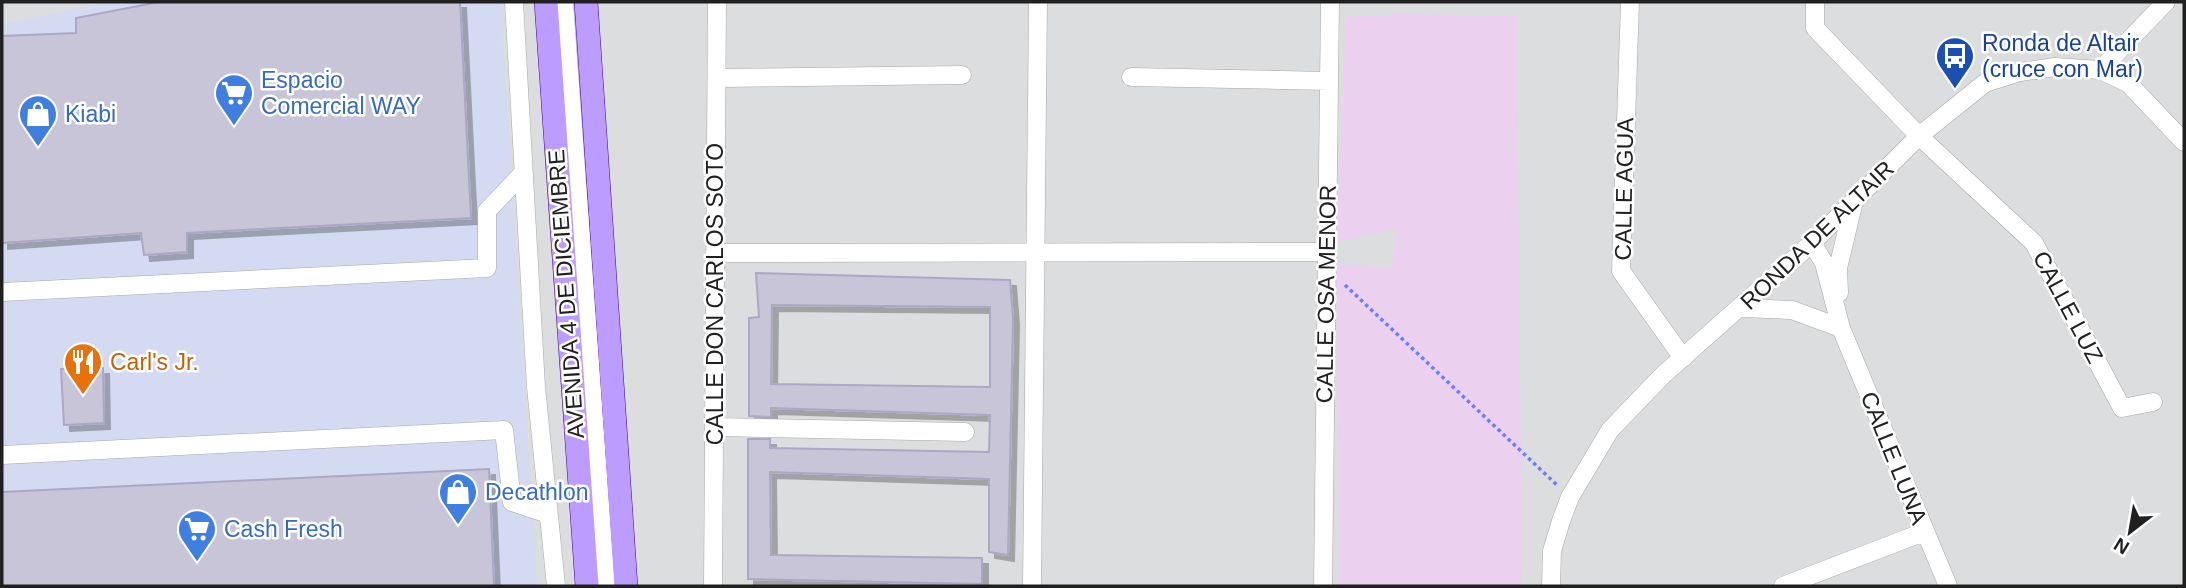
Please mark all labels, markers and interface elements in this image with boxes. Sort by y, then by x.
place label: Ronda de Altair (cruce con Mar) [1982,30,2143,82]
bus stop icon: Ronda de Altair (cruce con Mar) [1934,35,1976,90]
place label: Espacio Comercial WAY [261,67,421,119]
supermarket icon: Espacio Comercial WAY [213,72,255,127]
shop icon: Kiabi [17,93,59,148]
place label: Kiabi [65,101,116,127]
street label: CALLE AGUA [1610,117,1638,261]
street label: CALLE DON CARLOS SOTO [702,143,728,445]
street label: AVENIDA 4 DE DICIEMBRE [543,149,589,439]
street label: RONDA DE ALTAIR [1735,155,1899,315]
street label: CALLE OSA MENOR [1311,185,1341,403]
street label: CALLE LUZ [2028,247,2108,367]
restaurant icon: Carl's Jr. [62,341,104,396]
place label: Carl's Jr. [110,349,199,375]
street label: CALLE LUNA [1856,388,1933,529]
shop icon: Decathlon [437,471,479,526]
place label: Decathlon [485,479,589,505]
north arrow [2095,497,2165,567]
supermarket icon: Cash Fresh [176,508,218,563]
place label: Cash Fresh [224,516,343,542]
text: N [2110,534,2133,559]

